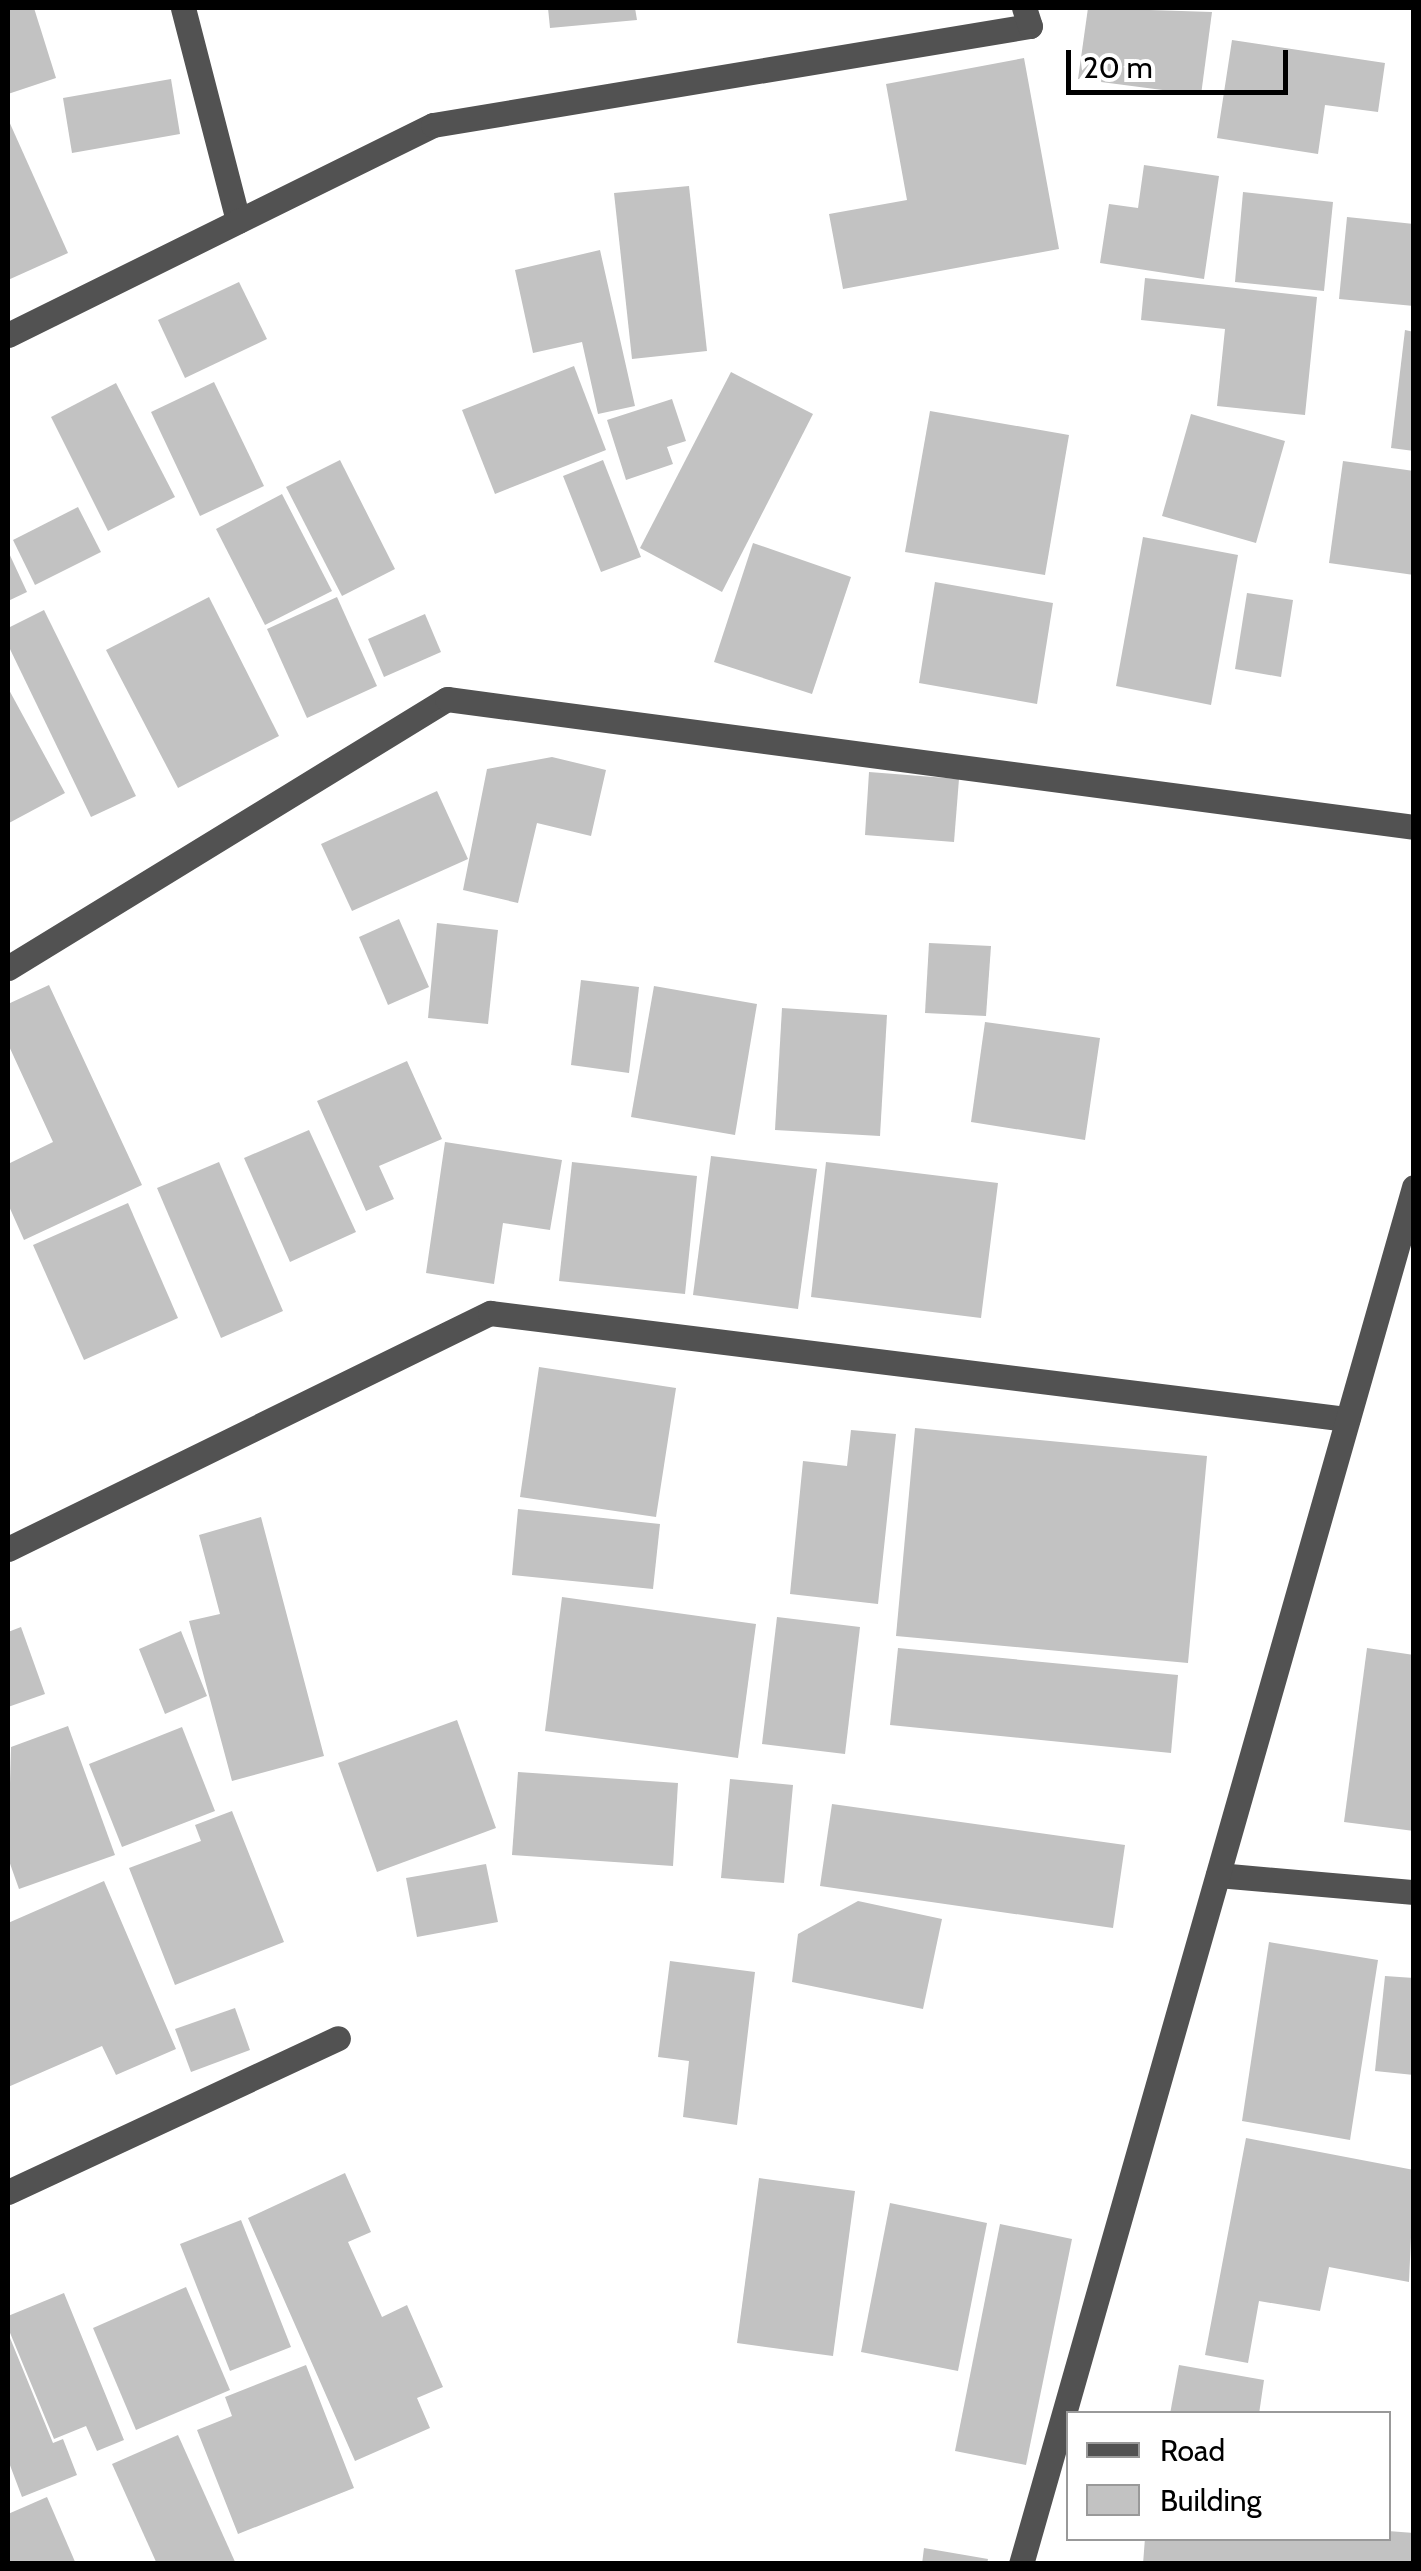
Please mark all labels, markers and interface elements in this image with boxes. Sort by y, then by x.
scale bar [1071,30,1294,92]
text: 20 m [1083,49,1153,86]
legend [1066,2411,1391,2541]
text: Road [1160,2432,1225,2469]
text: Building [1160,2482,1262,2519]

